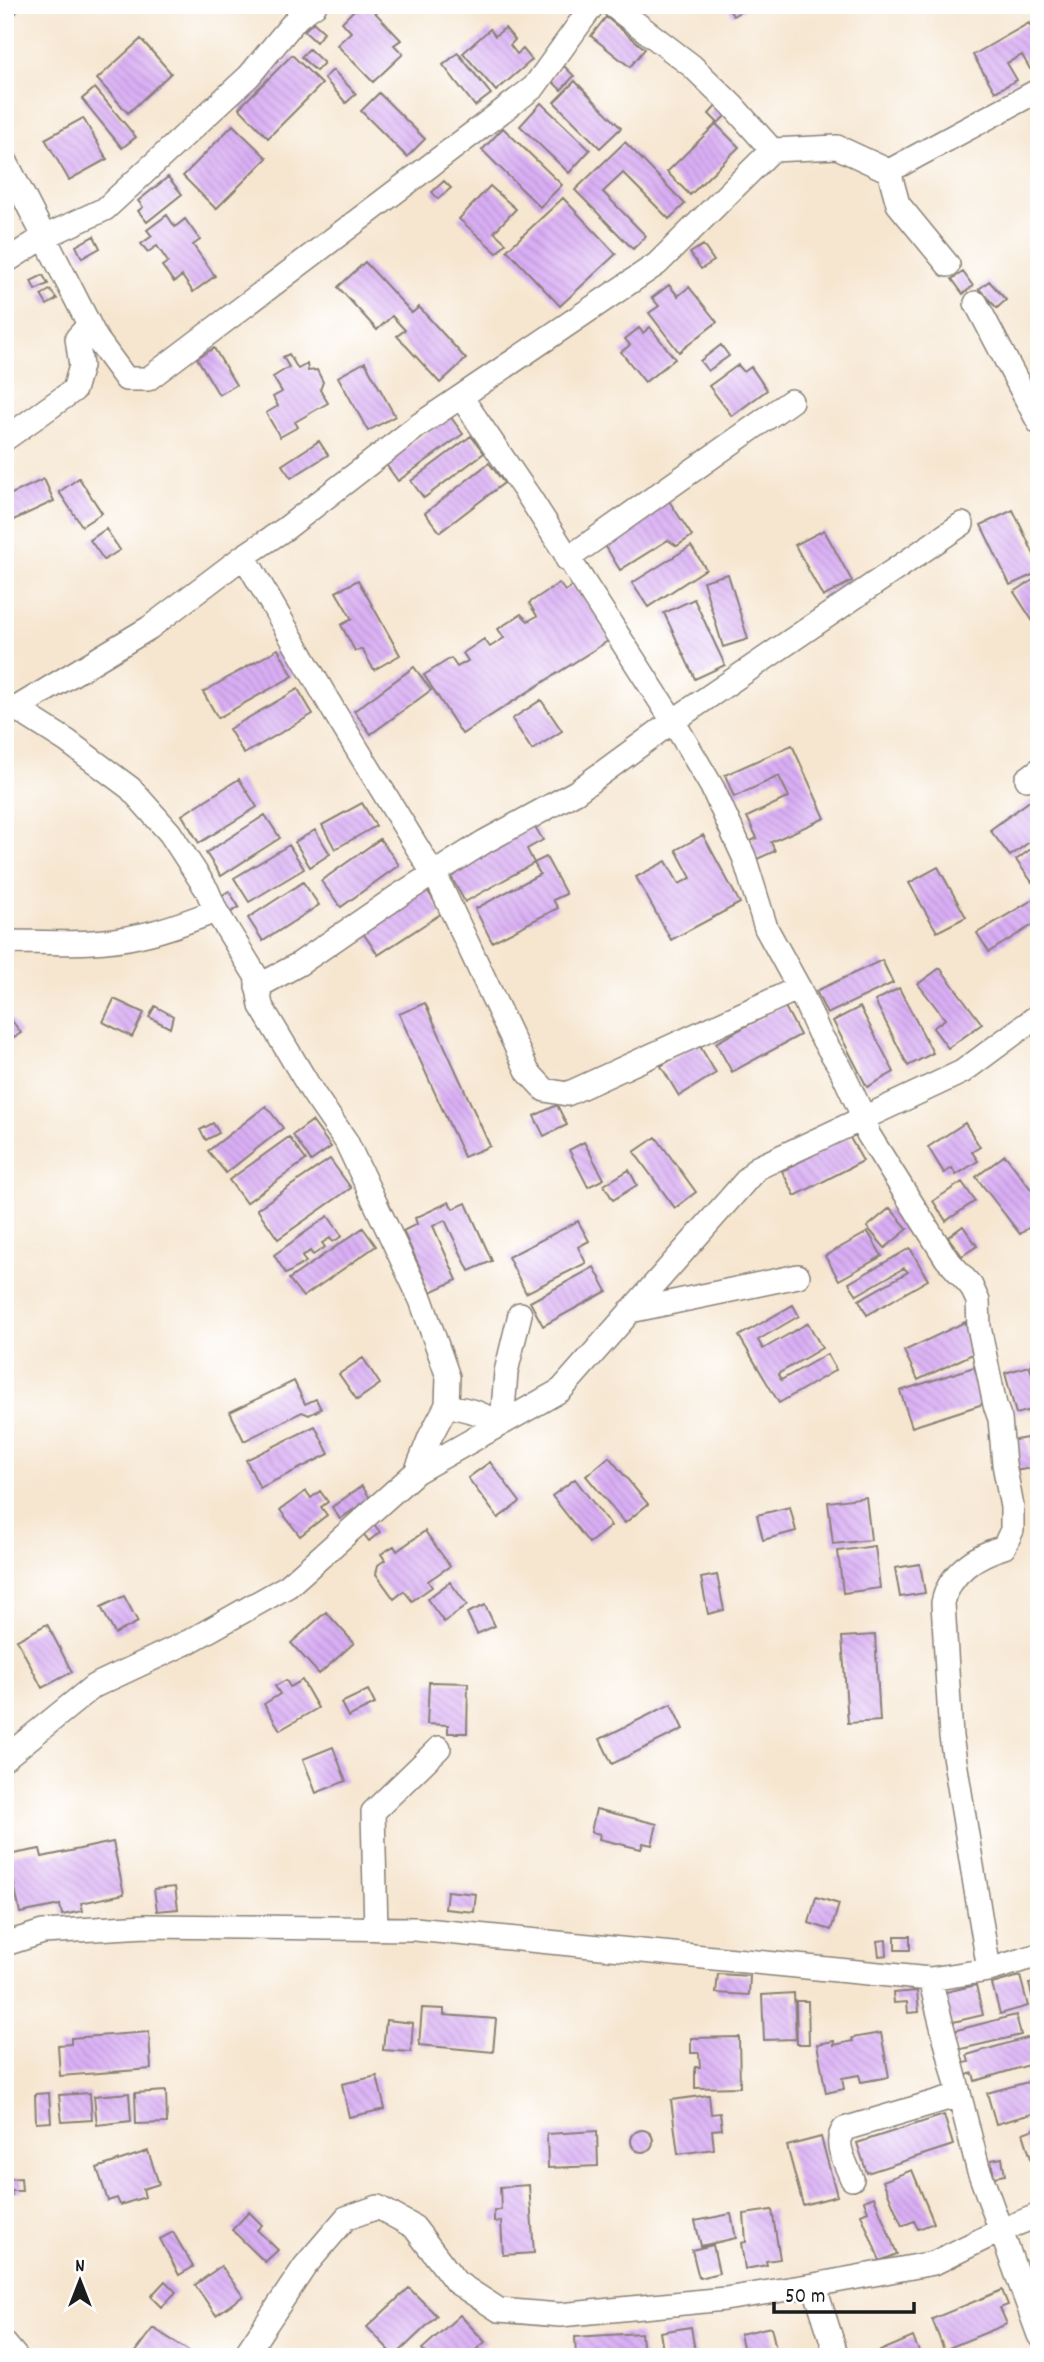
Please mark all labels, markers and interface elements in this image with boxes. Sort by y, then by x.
north arrow [46,2246,116,2316]
text: N [75,2254,85,2281]
scale bar [774,2271,914,2315]
text: 50 m [785,2283,825,2313]

